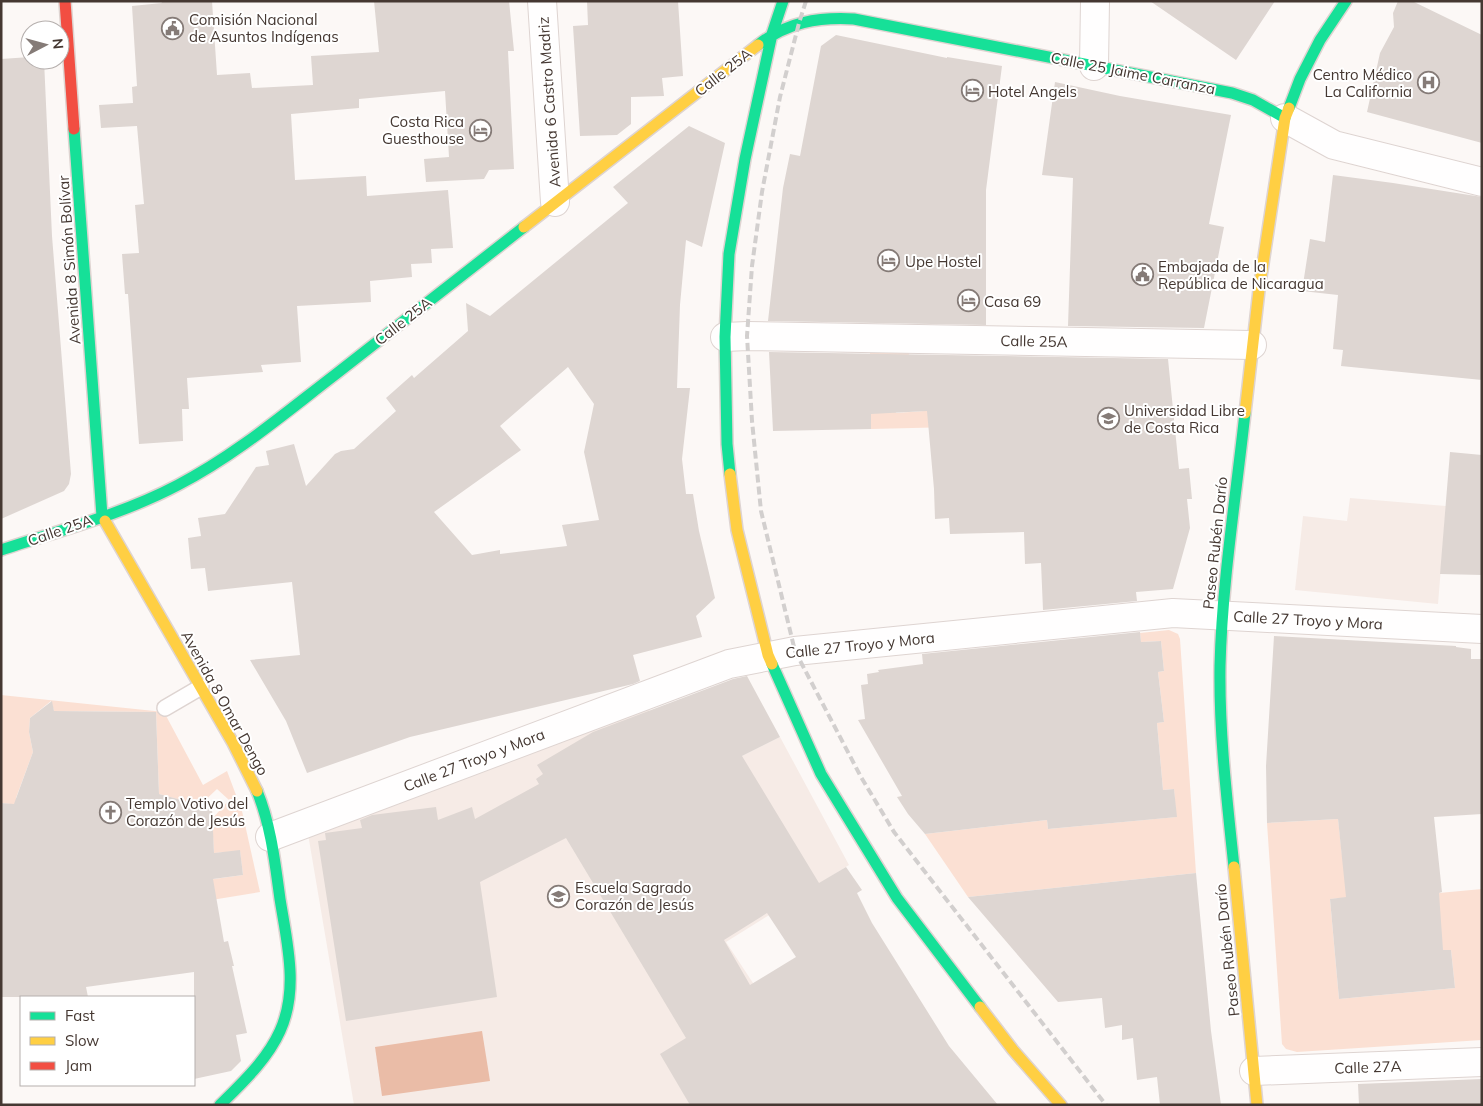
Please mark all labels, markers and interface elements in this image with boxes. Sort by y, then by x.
place label: Comisión Nacional de Asuntos Indígenas [189,10,339,46]
public building icon: Comisión Nacional de Asuntos Indígenas [161,16,185,40]
street label: Avenida 6 Castro Madriz [534,16,564,188]
north arrow [20,20,70,70]
text: N [48,37,67,50]
street label: Calle 25A [691,44,755,100]
street label: Calle 25 Jaime Carranza [1049,48,1217,98]
place label: Centro Médico La California [1313,65,1412,101]
hospital icon: Centro Médico La California [1416,71,1440,95]
hotel icon: Hotel Angels [960,79,984,103]
place label: Hotel Angels [988,82,1077,101]
place label: Costa Rica Guesthouse [382,112,464,148]
hotel icon: Costa Rica Guesthouse [468,118,492,142]
street label: Avenida 8 Simón Bolívar [54,174,84,345]
hotel icon: Upe Hostel [877,249,901,273]
place label: Upe Hostel [905,252,981,271]
place label: Embajada de la República de Nicaragua [1158,257,1324,293]
public building icon: Embajada de la República de Nicaragua [1130,263,1154,287]
hotel icon: Casa 69 [956,289,980,313]
place label: Casa 69 [984,292,1041,311]
street label: Calle 25A [371,293,435,349]
street label: Calle 25A [1000,331,1068,351]
place label: Universidad Libre de Costa Rica [1124,401,1245,437]
school or university icon: Universidad Libre de Costa Rica [1096,407,1120,431]
street label: Paseo Rubén Darío [1199,476,1231,610]
street label: Calle 25A [25,510,95,550]
street label: Calle 27 Troyo y Mora [1233,607,1383,633]
street label: Avenida 8 Omar Dengo [177,627,273,779]
street label: Calle 27 Troyo y Mora [784,628,936,662]
street label: Calle 27 Troyo y Mora [401,724,547,796]
place label: Templo Votivo del Corazón de Jesús [126,794,248,830]
church icon: Templo Votivo del Corazón de Jesús [98,800,122,824]
place label: Escuela Sagrado Corazón de Jesús [575,878,694,914]
street label: Paseo Rubén Darío [1211,883,1243,1017]
school or university icon: Escuela Sagrado Corazón de Jesús [547,884,571,908]
legend [20,996,195,1086]
text: Fast [65,1006,95,1025]
text: Slow [65,1031,99,1050]
text: Jam [65,1056,92,1075]
street label: Calle 27A [1334,1056,1402,1078]

